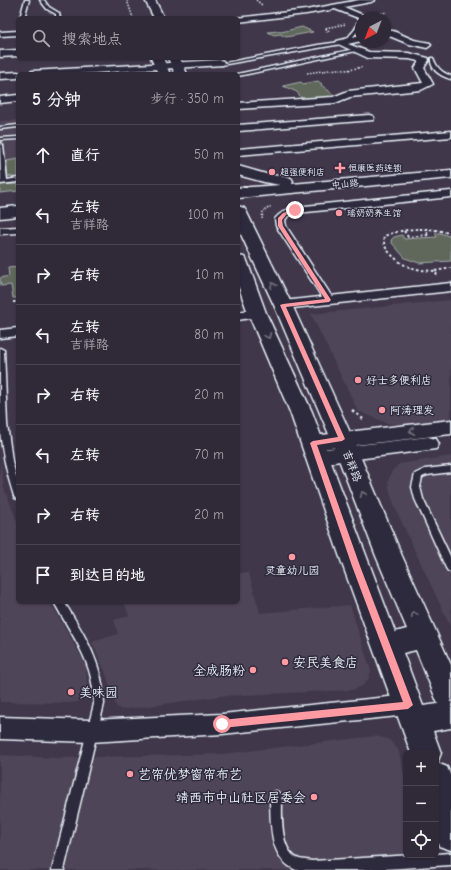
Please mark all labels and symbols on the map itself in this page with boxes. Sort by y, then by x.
north arrow [355,12,391,48]
marker: 恒康医药连锁 [335,163,345,173]
place label: 恒康医药连锁 [348,163,402,173]
marker: 超强便利店 [267,167,277,177]
place label: 超强便利店 [280,167,325,177]
street label: 中山路 [331,178,359,190]
route end [286,201,304,219]
marker: 瑶奶奶养生馆 [334,208,344,218]
place label: 瑶奶奶养生馆 [347,208,402,218]
one-way arrow [270,281,278,289]
one-way arrow [263,333,271,340]
place label: 好士多便利店 [366,374,432,387]
marker: 好士多便利店 [353,375,363,385]
place label: 阿涛理发 [390,404,434,417]
marker: 阿涛理发 [377,405,387,415]
one-way arrow [409,427,415,436]
street label: 吉祥路 [340,448,364,484]
one-way arrow [360,491,368,498]
marker: 灵童幼儿园 [287,552,297,562]
place label: 灵童幼儿园 [265,564,320,577]
one-way arrow [411,610,419,617]
place label: 安民美食店 [293,655,358,670]
marker: 安民美食店 [280,657,290,667]
place label: 全成肠粉 [193,663,245,678]
marker: 全成肠粉 [248,665,258,675]
place label: 美味园 [79,685,118,700]
marker: 美味园 [66,687,76,697]
route start [213,715,231,733]
place label: 艺帘优梦窗帘布艺 [138,767,242,782]
marker: 艺帘优梦窗帘布艺 [125,769,135,779]
place label: 靖西市中山社区居委会 [176,790,306,805]
marker: 靖西市中山社区居委会 [309,792,319,802]

